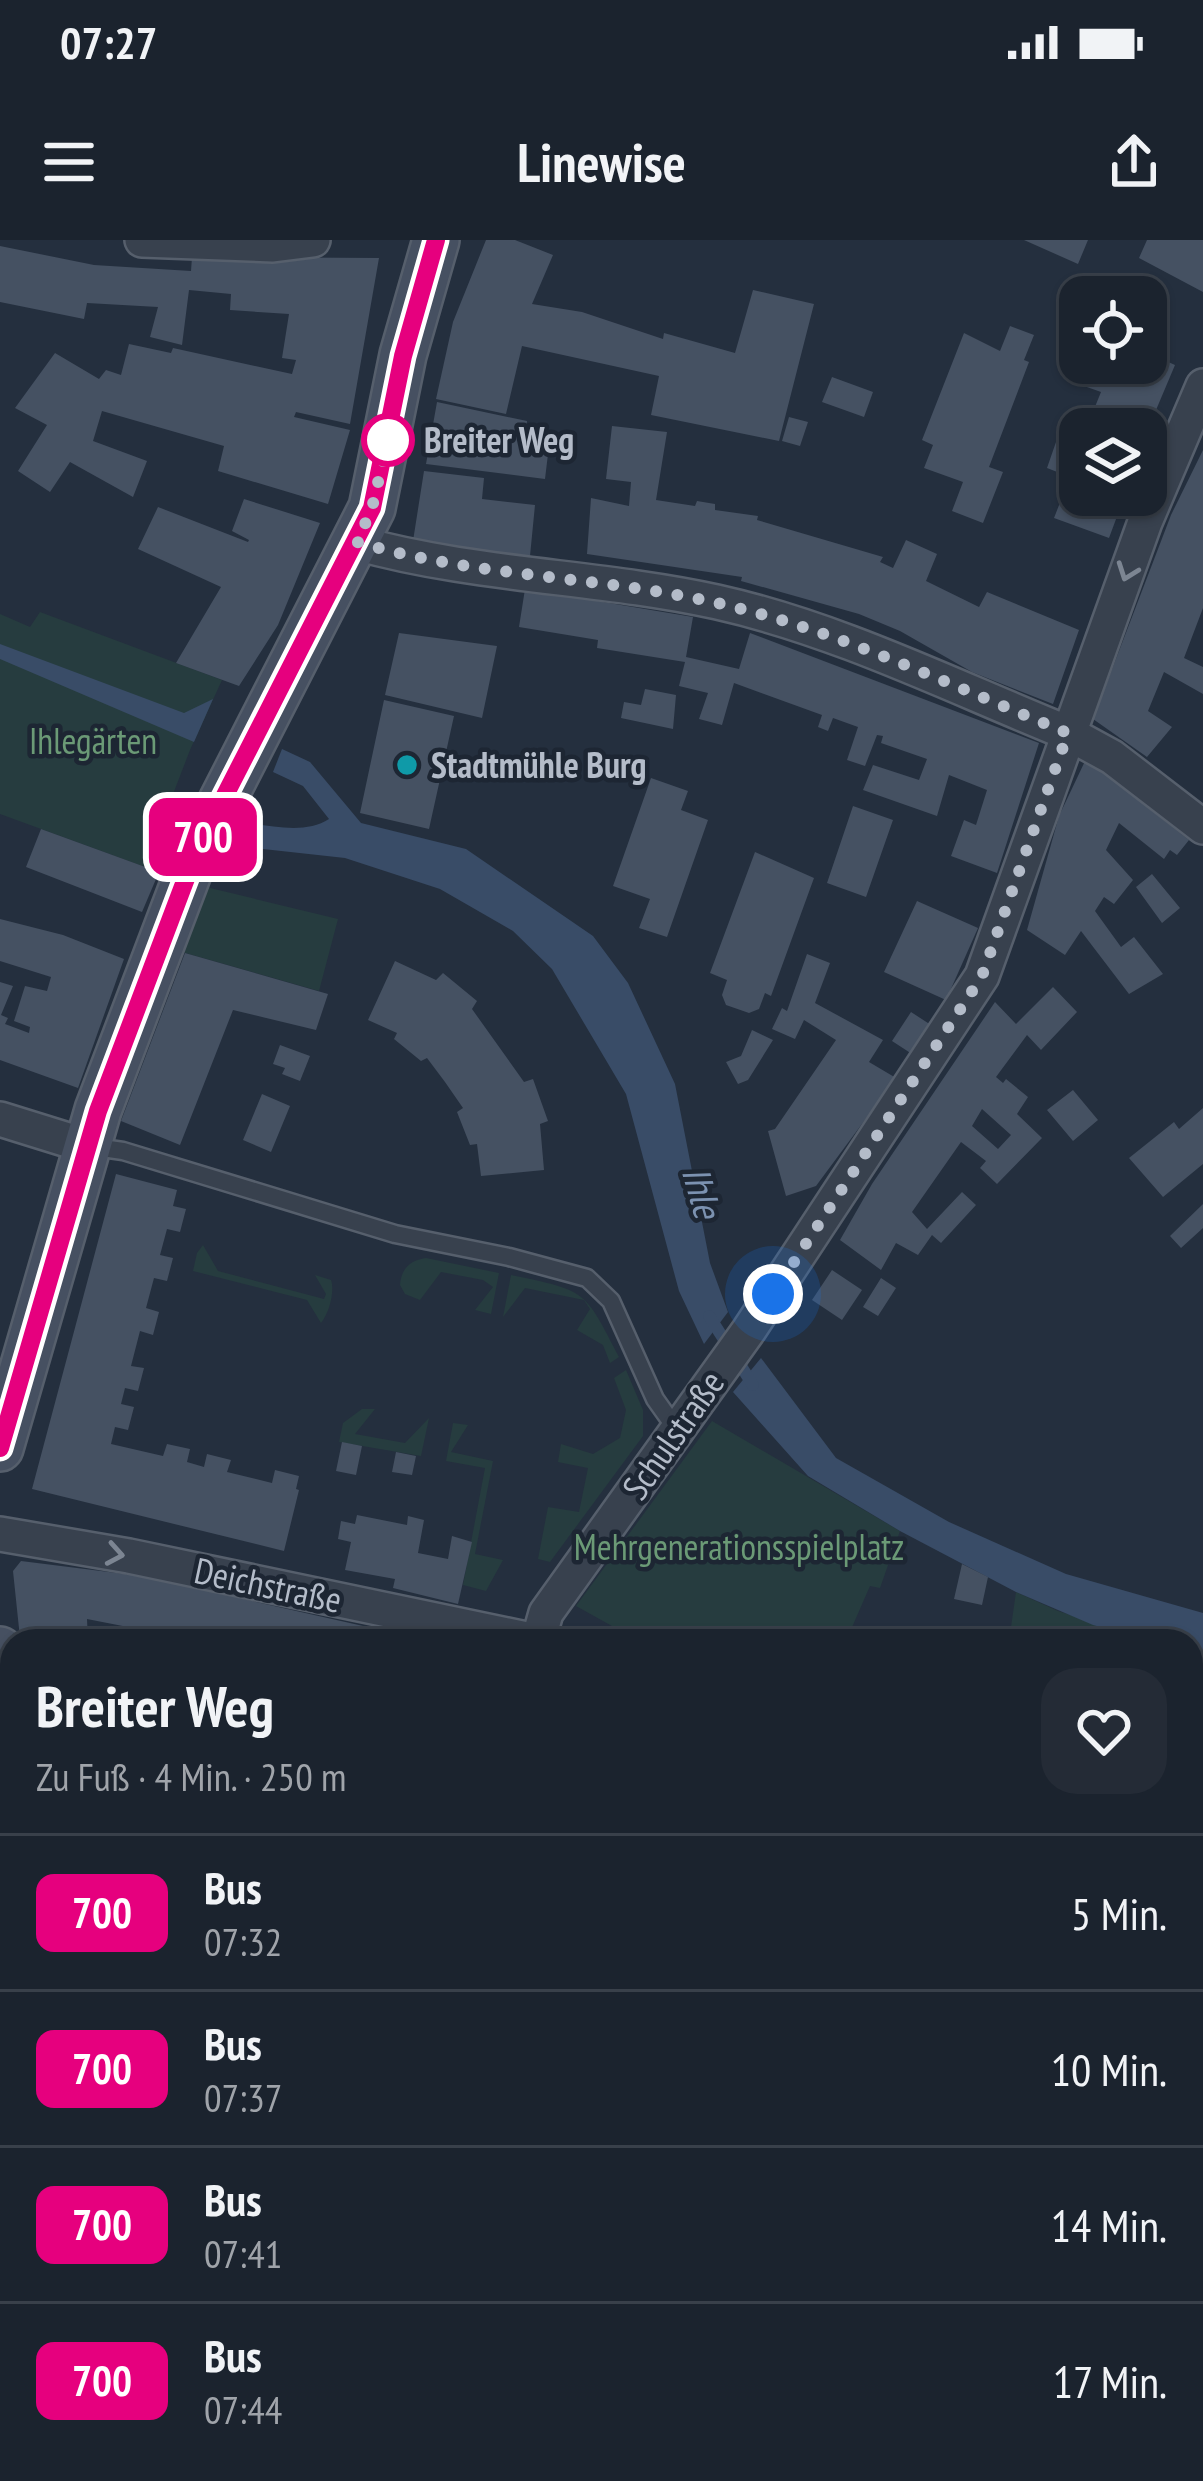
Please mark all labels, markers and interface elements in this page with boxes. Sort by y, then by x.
text: 07:27 [60,13,157,71]
text: Linewise [517,127,686,197]
icon: menu [36,129,102,195]
icon: share [1101,129,1167,195]
map controls [1059,276,1167,516]
button: locate [1059,276,1167,384]
button: layers [1059,408,1167,516]
marker: Breiter Weg [363,415,413,465]
place label: Breiter Weg [424,416,574,463]
one-way arrow [1117,561,1141,582]
park label: Ihlegärten [29,717,157,764]
place label: Stadtmühle Burg [431,741,646,788]
marker: Stadtmühle Burg [394,752,420,778]
line badge: 700 [134,798,272,876]
text: 700 [173,809,233,864]
water label: Ihle [671,1160,735,1226]
your location [743,1264,803,1324]
street label: Schulstraße [611,1361,734,1508]
park label: Mehrgenerationsspielplatz [574,1523,904,1570]
one-way arrow [105,1540,125,1565]
street label: Deichstraße [190,1546,346,1623]
button: heart [1041,1668,1167,1794]
text: Breiter Weg [36,1669,274,1743]
text: Zu Fuß · 4 Min. · 250 m [36,1751,346,1802]
text: Bus [204,1858,262,1916]
text: 5 Min. [1071,1884,1167,1942]
text: 700 [72,1885,132,1940]
text: 07:32 [204,1916,282,1967]
text: Bus [204,2014,262,2072]
text: 10 Min. [1051,2040,1167,2098]
text: 700 [72,2041,132,2096]
text: 07:37 [204,2072,282,2123]
text: Bus [204,2170,262,2228]
text: 14 Min. [1051,2196,1167,2254]
text: 700 [72,2197,132,2252]
text: 07:41 [204,2228,282,2279]
text: Bus [204,2326,262,2384]
text: 17 Min. [1053,2352,1167,2410]
text: 700 [72,2353,132,2408]
text: 07:44 [204,2384,282,2435]

